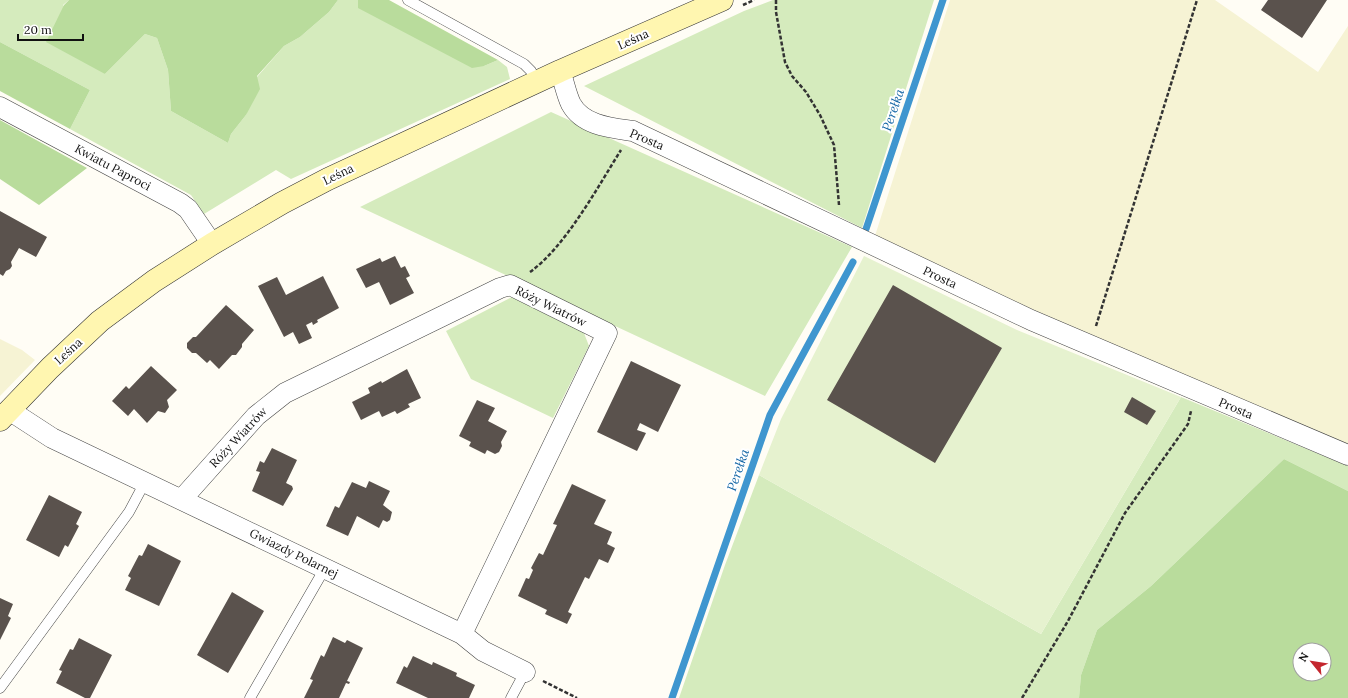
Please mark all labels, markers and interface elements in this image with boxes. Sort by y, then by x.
scale bar [18,16,83,42]
text: 20 m [24,22,52,37]
street label: Leśna [615,26,651,52]
water label: Perełka [878,86,908,133]
street label: Prosta [628,125,666,153]
street label: Kwiatu Paproci [72,141,154,193]
street label: Leśna [320,160,356,188]
street label: Prosta [921,263,959,291]
street label: Róży Wiatrów [513,282,589,330]
street label: Leśna [51,334,85,368]
street label: Prosta [1217,394,1255,422]
street label: Róży Wiatrów [206,403,270,470]
water label: Perełka [723,446,753,493]
street label: Gwiazdy Polarnej [247,525,341,581]
north arrow [1292,642,1332,682]
text: N [1295,649,1312,664]

